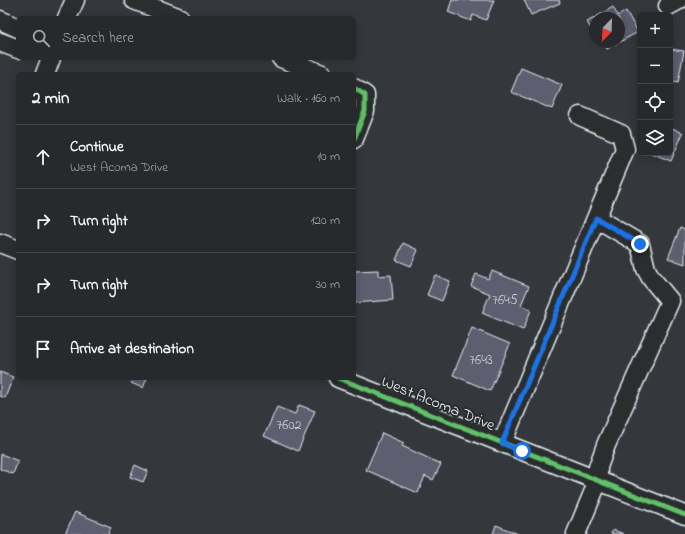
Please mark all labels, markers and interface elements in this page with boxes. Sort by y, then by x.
north arrow [589,12,625,48]
map controls [637,12,673,156]
button: + [637,12,673,48]
search box [16,16,356,60]
icon: search [30,27,52,49]
text: Search here [62,27,134,49]
button: − [637,48,673,84]
button: locate [637,84,673,120]
text: 2 min [32,86,69,111]
text: Walk · 160 m [277,89,340,108]
button: layers [637,120,673,156]
text: Continue [70,136,124,158]
icon: ahead [32,146,54,168]
text: 10 m [317,147,340,166]
text: West Acoma Drive [70,158,168,177]
icon: right [32,210,54,232]
text: Turn right [70,210,128,232]
text: 120 m [310,211,340,230]
route end [631,235,649,253]
icon: right [32,274,54,296]
text: Turn right [70,274,128,296]
text: 30 m [316,275,340,294]
house number: 7645 [492,290,518,311]
icon: arrive [32,338,54,360]
text: Arrive at destination [70,338,194,360]
house number: 7643 [469,350,493,371]
street label: West Acoma Drive [377,370,499,438]
house number: 7602 [277,415,302,436]
route start [513,442,531,460]

